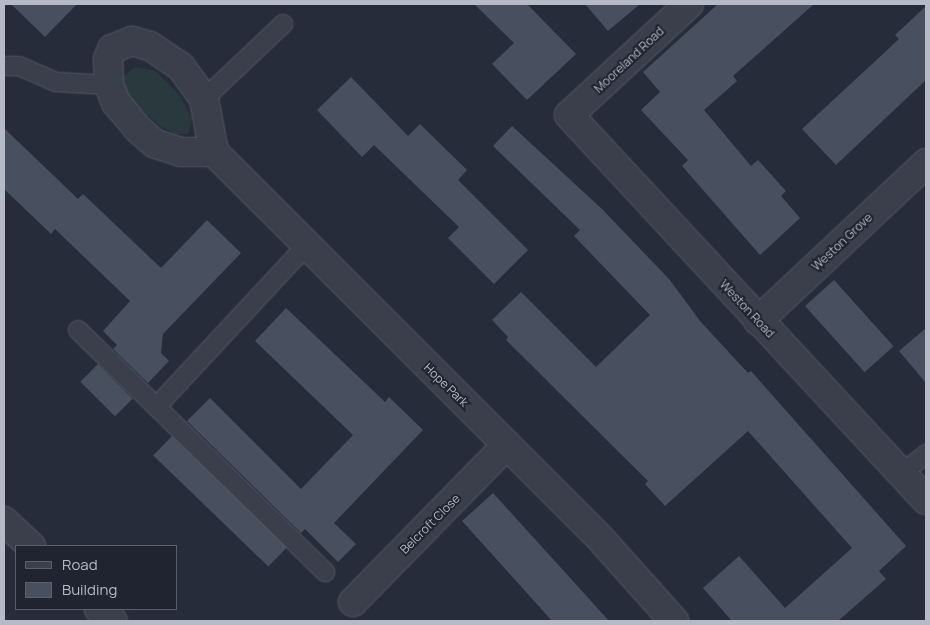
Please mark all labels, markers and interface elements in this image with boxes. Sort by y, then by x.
street label: Mooreland Road [591,24,667,96]
street label: Weston Grove [809,210,875,274]
street label: Weston Road [717,277,777,341]
street label: Hope Park [421,360,471,410]
street label: Belcroft Close [397,491,463,557]
legend [15,545,178,610]
text: Road [62,554,98,575]
text: Building [62,579,117,600]

